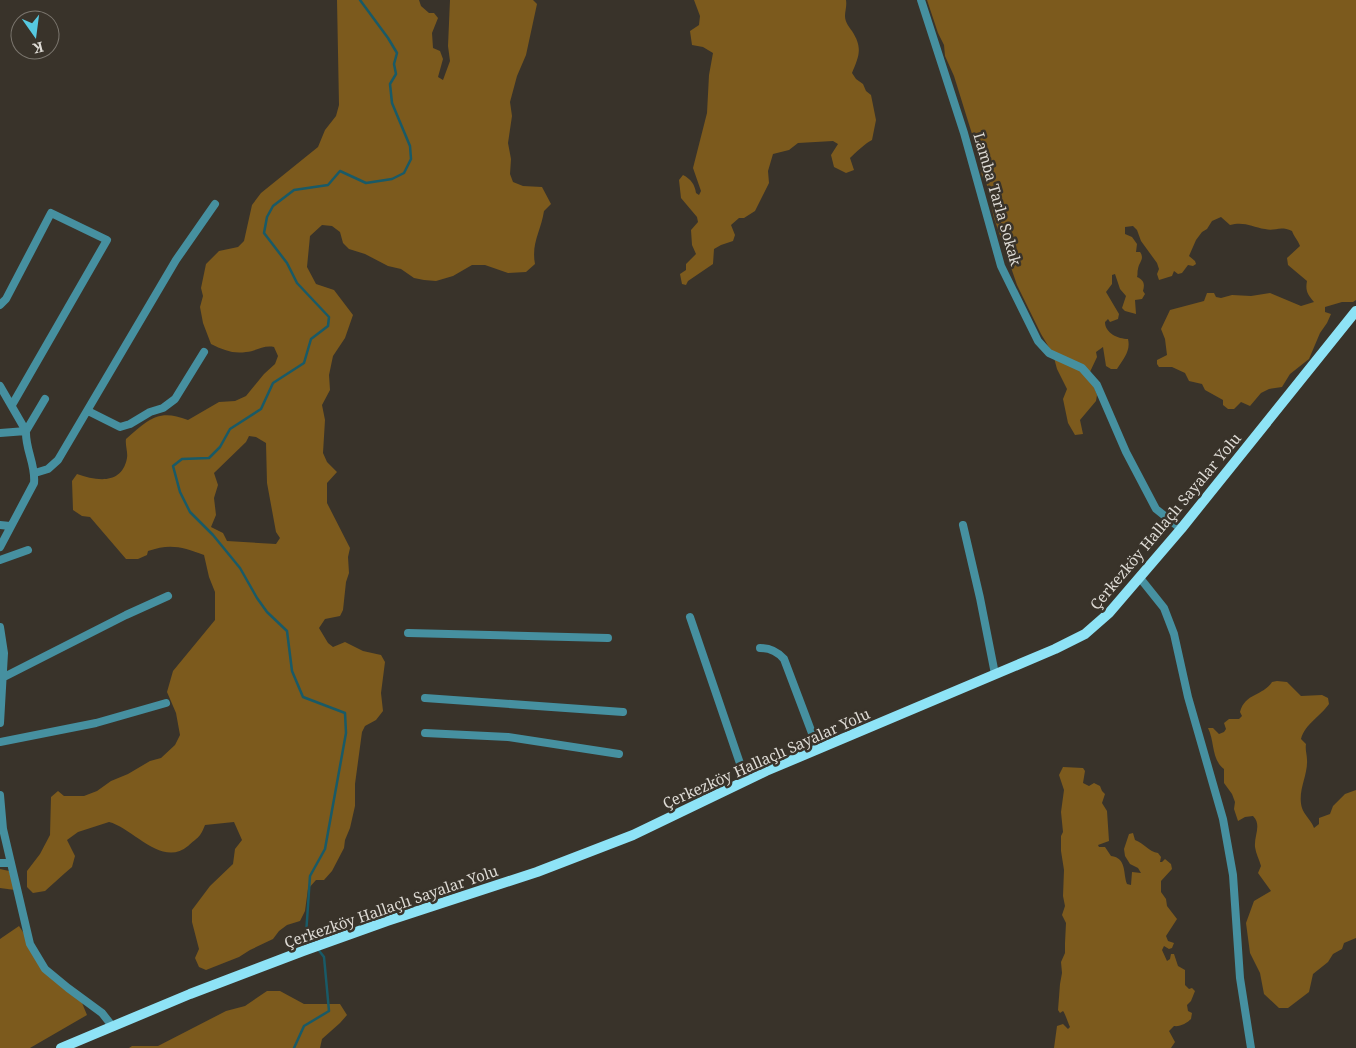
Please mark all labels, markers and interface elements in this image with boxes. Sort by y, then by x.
north arrow [10,10,60,60]
text: K [30,38,46,59]
street label: Lamba Tarla Sokak [969,130,1027,268]
street label: Çerkezköy Hallaçlı Sayalar Yolu [1085,428,1245,614]
street label: Çerkezköy Hallaçlı Sayalar Yolu [659,703,873,813]
street label: Çerkezköy Hallaçlı Sayalar Yolu [281,860,501,952]

